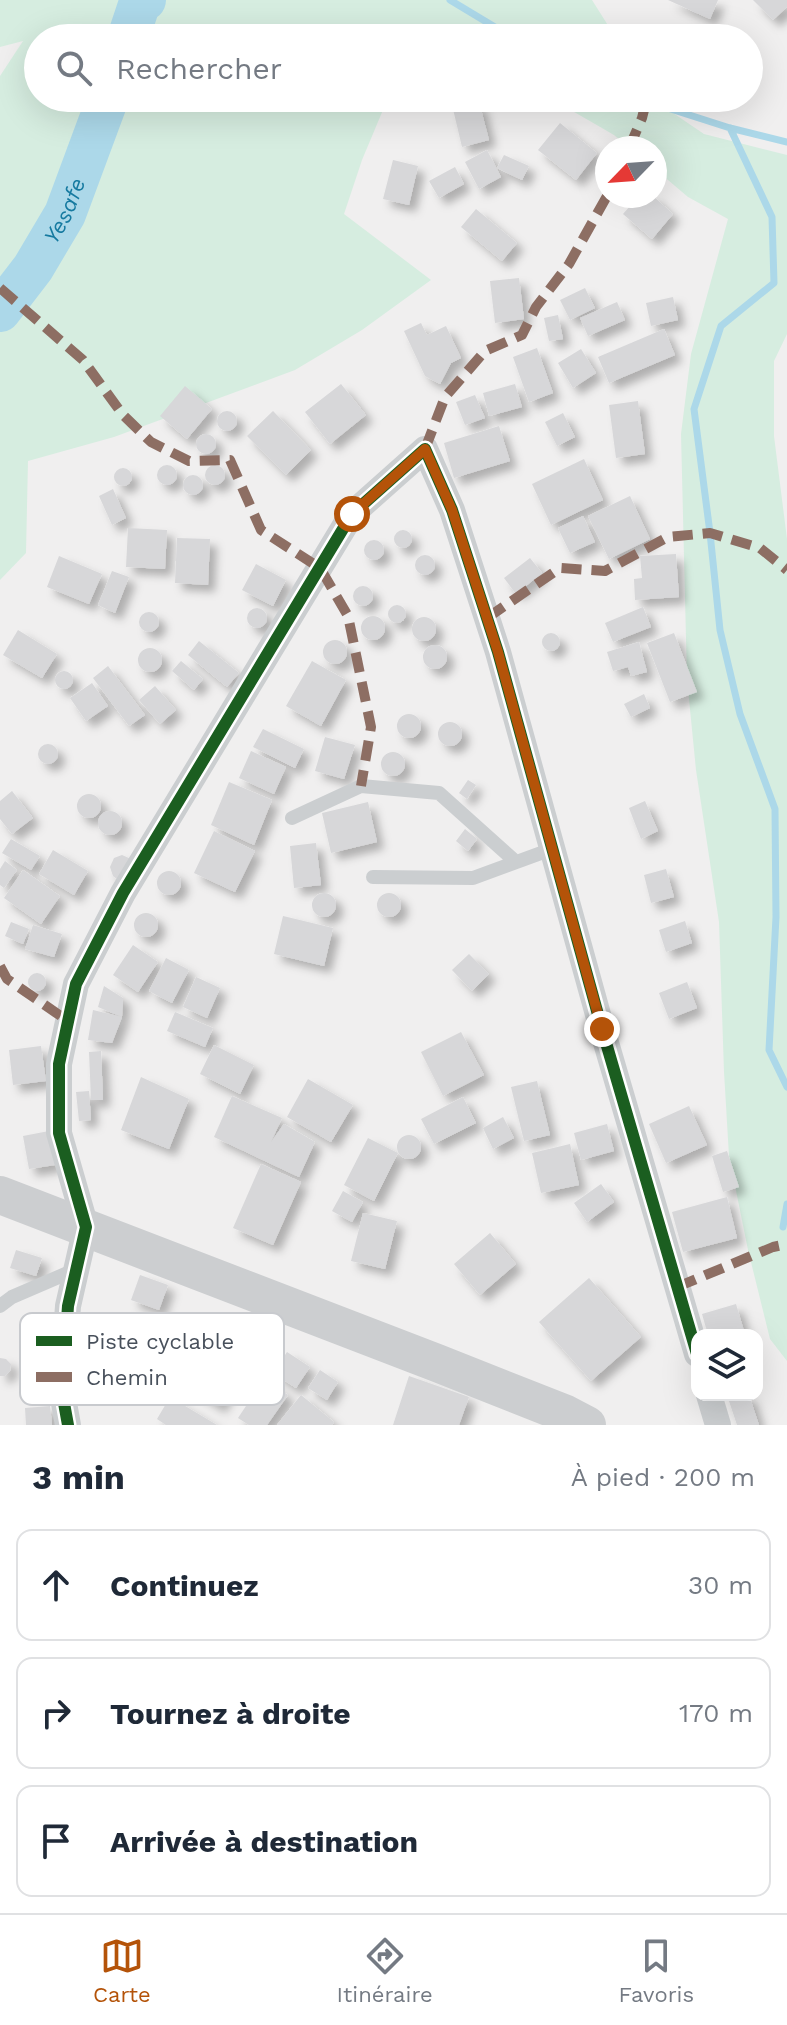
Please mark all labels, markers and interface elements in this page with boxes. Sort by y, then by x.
search box [24,24,763,112]
icon: search [52,46,96,90]
text: Rechercher [116,51,282,86]
north arrow [595,136,667,208]
water label: Yesafe [38,174,90,248]
route start [334,496,370,532]
route end [584,1011,620,1047]
legend [20,1313,284,1405]
text: Piste cyclable [86,1329,234,1354]
map controls [691,1329,763,1401]
button: layers [691,1329,763,1401]
text: Chemin [86,1365,168,1390]
text: 3 min [32,1457,125,1497]
text: À pied · 200 m [571,1462,755,1492]
icon: ahead [34,1563,78,1607]
text: Continuez [110,1568,259,1603]
text: 30 m [688,1570,753,1600]
icon: right [34,1691,78,1735]
text: Tournez à droite [110,1696,351,1731]
text: 170 m [679,1698,753,1728]
icon: arrive [34,1819,78,1863]
text: Arrivée à destination [110,1824,418,1859]
tab: Carte [93,1934,151,2007]
tab: Itinéraire [337,1934,433,2007]
tab: Favoris [619,1934,694,2007]

